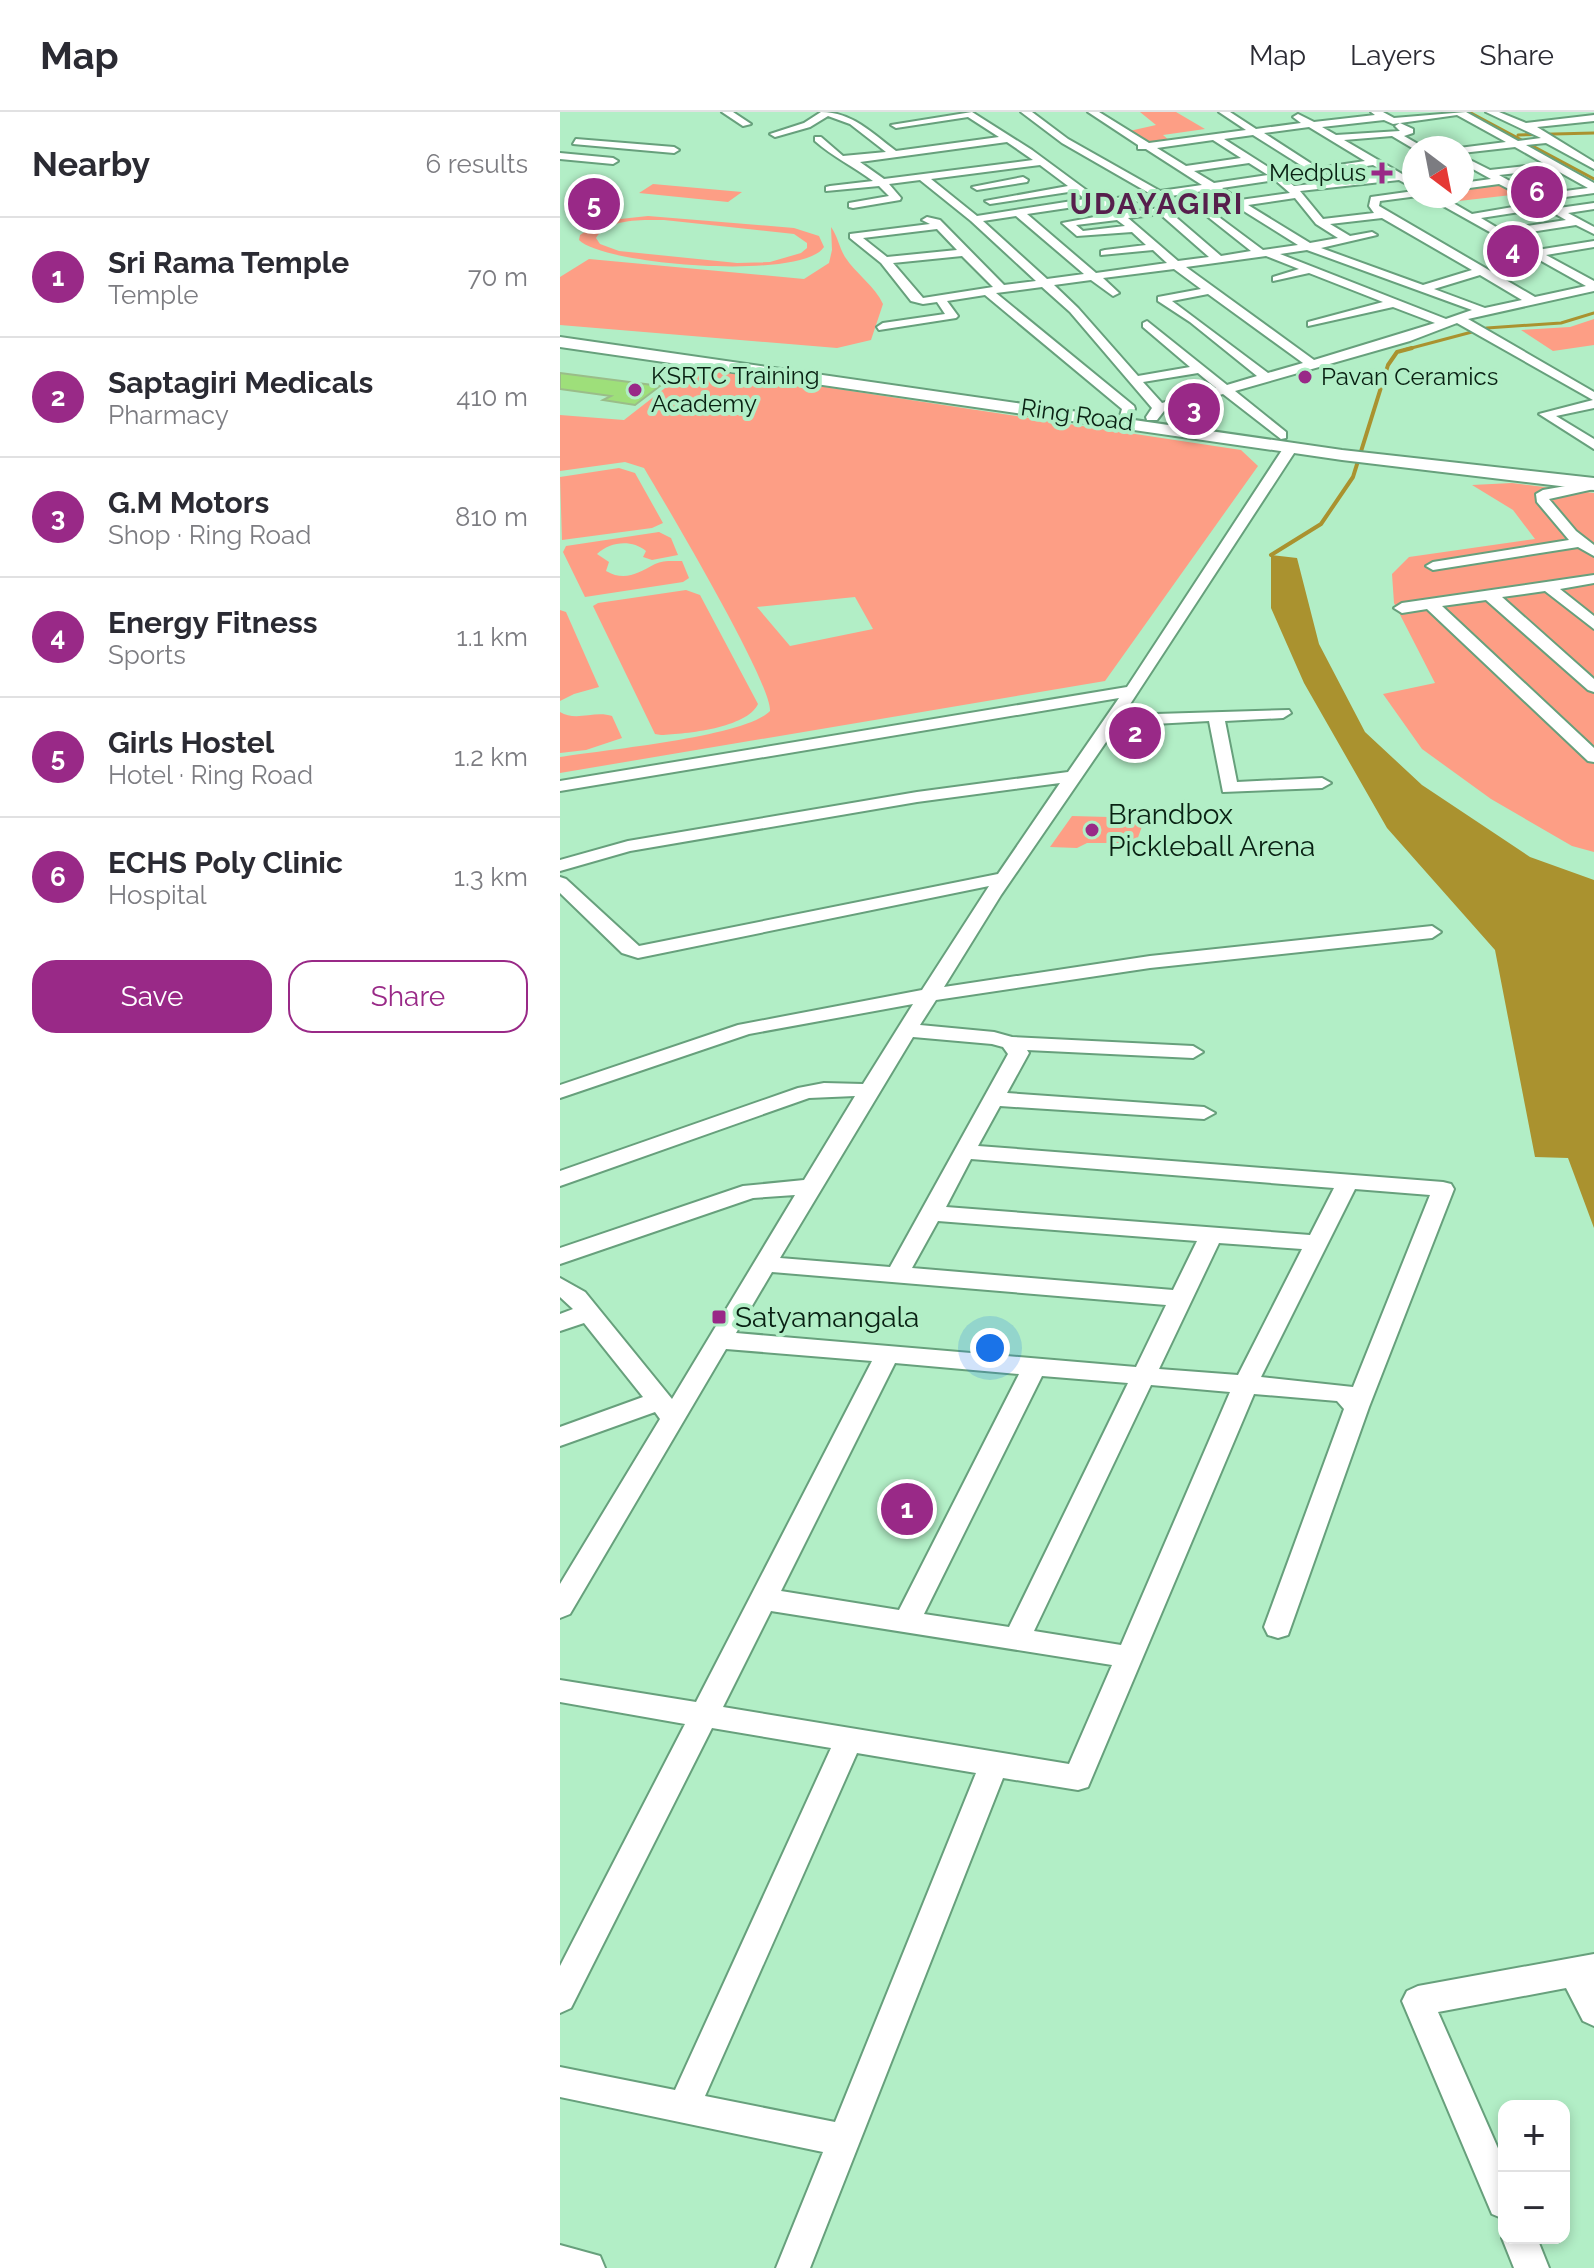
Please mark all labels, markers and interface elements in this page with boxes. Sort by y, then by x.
text: Map [40,33,119,78]
text: Map [1249,39,1306,72]
text: Layers [1350,39,1436,72]
text: Share [1480,39,1554,72]
north arrow [1402,136,1474,208]
text: Nearby [32,144,150,184]
text: 6 results [425,149,528,179]
place label: Medplus [1269,158,1366,187]
pin: 6 [1511,162,1563,222]
marker: Medplus [1373,164,1391,182]
pin: 5 [568,174,620,234]
district label: UDAYAGIRI [1070,186,1244,221]
pin: 4 [1487,221,1539,281]
text: Sri Rama Temple [108,245,349,280]
text: 1 [52,262,64,292]
text: 70 m [468,262,528,292]
text: Temple [108,280,198,310]
place label: KSRTC Training Academy [651,361,820,418]
place label: Pavan Ceramics [1321,362,1498,391]
text: Saptagiri Medicals [108,365,373,400]
marker: Pavan Ceramics [1296,368,1314,386]
pin: 3 [1168,379,1220,439]
marker: KSRTC Training Academy [626,381,644,399]
text: 2 [51,382,65,412]
text: 410 m [456,382,528,412]
street label: Ring Road [1019,392,1135,437]
text: Pharmacy [108,400,229,430]
text: G.M Motors [108,485,269,520]
text: 3 [51,502,65,532]
text: 810 m [455,502,528,532]
text: Shop · Ring Road [108,520,311,550]
text: Energy Fitness [108,605,318,640]
text: 4 [51,622,65,652]
text: 1.1 km [457,622,528,652]
text: Sports [108,640,186,670]
pin: 2 [1109,703,1161,763]
text: Girls Hostel [108,725,274,760]
text: 5 [51,742,65,772]
text: 1.2 km [454,742,528,772]
text: Hotel · Ring Road [108,760,313,790]
place label: Brandbox Pickleball Arena [1108,798,1315,863]
marker: Brandbox Pickleball Arena [1083,821,1101,839]
text: ECHS Poly Clinic [108,845,343,880]
text: 6 [50,862,66,892]
text: 1.3 km [454,862,528,892]
text: Hospital [108,880,207,910]
button: Save [32,960,272,1033]
button: Share [288,960,528,1033]
place label: Satyamangala [735,1301,919,1334]
marker: Satyamangala [710,1308,728,1326]
your location [970,1328,1010,1368]
pin: 1 [881,1479,933,1539]
map controls [1498,2100,1570,2244]
button: + [1498,2100,1570,2172]
button: − [1498,2172,1570,2244]

